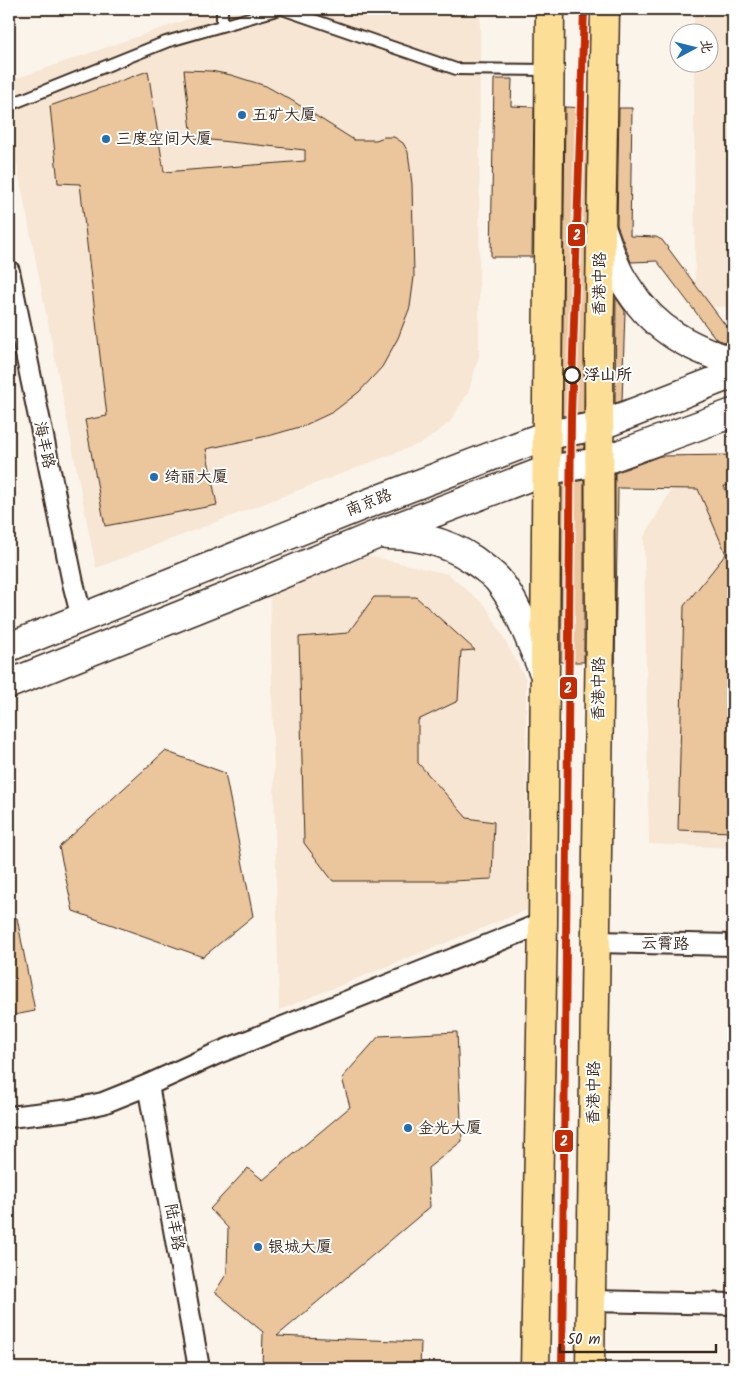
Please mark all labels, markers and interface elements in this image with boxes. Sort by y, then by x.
north arrow [670,22,720,72]
text: 北 [694,38,718,55]
place label: 五矿大厦 [252,103,316,128]
marker: 五矿大厦 [236,109,248,121]
place label: 三度空间大厦 [116,127,212,152]
marker: 三度空间大厦 [100,133,112,145]
line badge: 2 [567,223,586,247]
text: 2 [573,225,581,247]
street label: 香港中路 [587,252,613,316]
place label: 浮山所 [584,363,632,388]
marker: 浮山所 [563,366,581,384]
street label: 海丰路 [27,419,61,471]
place label: 绮丽大厦 [164,465,228,490]
marker: 绮丽大厦 [148,471,160,483]
street label: 南京路 [342,483,396,523]
street label: 香港中路 [586,657,612,721]
line badge: 2 [559,676,578,700]
text: 2 [564,678,572,700]
street label: 云霄路 [641,931,689,957]
street label: 香港中路 [581,1061,607,1125]
place label: 金光大厦 [418,1116,482,1141]
marker: 金光大厦 [402,1122,414,1134]
line badge: 2 [554,1129,574,1153]
text: 2 [560,1131,568,1153]
street label: 陆丰路 [158,1201,190,1253]
place label: 银城大厦 [268,1235,332,1260]
marker: 银城大厦 [252,1241,264,1253]
scale bar [560,1322,716,1354]
text: 50 m [567,1328,601,1352]

